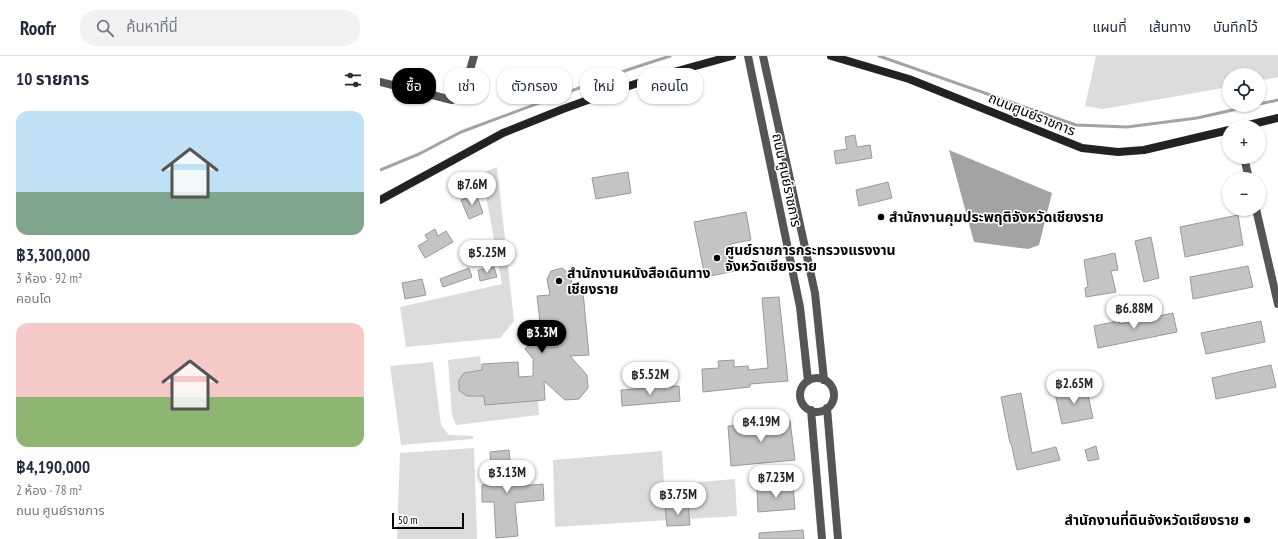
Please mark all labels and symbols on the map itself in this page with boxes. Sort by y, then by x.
street label: ถนนศูนย์ราชการ [986,88,1078,140]
street label: ถนน ศูนย์ราชการ [768,131,806,229]
pin: ฿7.6M [444,172,500,206]
place label: สำนักงานคุมประพฤติจังหวัดเชียงราย [889,208,1104,226]
marker: สำนักงานคุมประพฤติจังหวัดเชียงราย [876,212,886,222]
pin: ฿5.25M [454,240,520,274]
place label: ศูนย์ราชการกระทรวงแรงงาน จังหวัดเชียงราย [725,241,896,275]
marker: ศูนย์ราชการกระทรวงแรงงาน จังหวัดเชียงราย [712,253,722,263]
place label: สำนักงานหนังสือเดินทาง เชียงราย [567,264,711,298]
marker: สำนักงานหนังสือเดินทาง เชียงราย [554,276,564,286]
pin: ฿6.88M [1101,296,1167,330]
pin: ฿3.3M [514,320,570,354]
pin: ฿5.52M [617,362,683,396]
pin: ฿2.65M [1041,371,1107,405]
pin: ฿4.19M [728,409,794,443]
pin: ฿3.13M [474,460,540,494]
pin: ฿7.23M [743,465,809,499]
pin: ฿3.75M [645,482,711,516]
place label: สำนักงานที่ดินจังหวัดเชียงราย [1065,510,1239,529]
scale bar [392,511,464,530]
marker: สำนักงานที่ดินจังหวัดเชียงราย [1242,515,1252,525]

